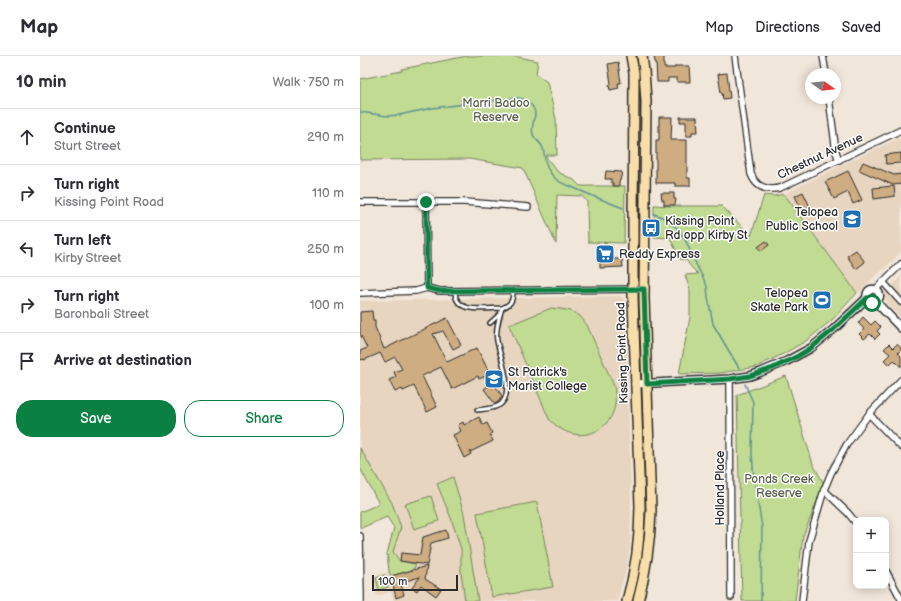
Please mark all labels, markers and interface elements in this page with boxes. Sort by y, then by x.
text: Map [20,16,58,39]
text: Map [705,19,733,36]
text: Directions [755,19,820,36]
text: Saved [842,19,881,36]
north arrow [805,68,841,104]
text: 10 min [16,72,67,92]
text: Walk · 750 m [272,74,344,90]
park label: Marri Badoo Reserve [462,96,530,125]
text: Continue [54,119,116,138]
icon: ahead [16,126,38,148]
text: 290 m [307,129,344,145]
street label: Chestnut Avenue [775,130,865,183]
text: Sturt Street [54,138,121,154]
text: Turn right [54,175,119,194]
icon: right [16,182,38,204]
text: 110 m [312,185,344,201]
route end [417,193,435,211]
text: Kissing Point Road [54,194,164,210]
place label: Telopea Public School [766,205,838,234]
school or university icon: Telopea Public School [841,208,863,230]
place label: Kissing Point Rd opp Kirby St [665,214,748,243]
bus stop icon: Kissing Point Rd opp Kirby St [640,217,662,239]
text: Turn left [54,231,111,250]
icon: left [16,238,38,260]
text: 250 m [307,241,344,257]
supermarket icon: Reddy Express [594,243,616,265]
place label: Reddy Express [619,247,700,262]
text: Kirby Street [54,250,121,266]
place label: Telopea Skate Park [751,286,808,315]
text: Turn right [54,287,119,306]
sports icon: Telopea Skate Park [811,289,833,311]
icon: right [16,294,38,316]
route start [863,294,881,312]
text: 100 m [309,297,344,313]
street label: Kissing Point Road [613,302,632,404]
text: Baronbali Street [54,306,149,322]
icon: arrive [16,350,38,372]
text: Arrive at destination [54,351,192,370]
place label: St Patrick's Marist College [508,365,587,394]
school or university icon: St Patrick's Marist College [483,368,505,390]
button: Save [16,400,176,437]
button: Share [184,400,344,437]
street label: Holland Place [713,451,728,525]
park label: Ponds Creek Reserve [744,472,814,501]
map controls [853,517,889,589]
button: + [853,517,889,553]
button: − [853,553,889,589]
scale bar [372,573,458,592]
text: 100 m [378,575,407,588]

